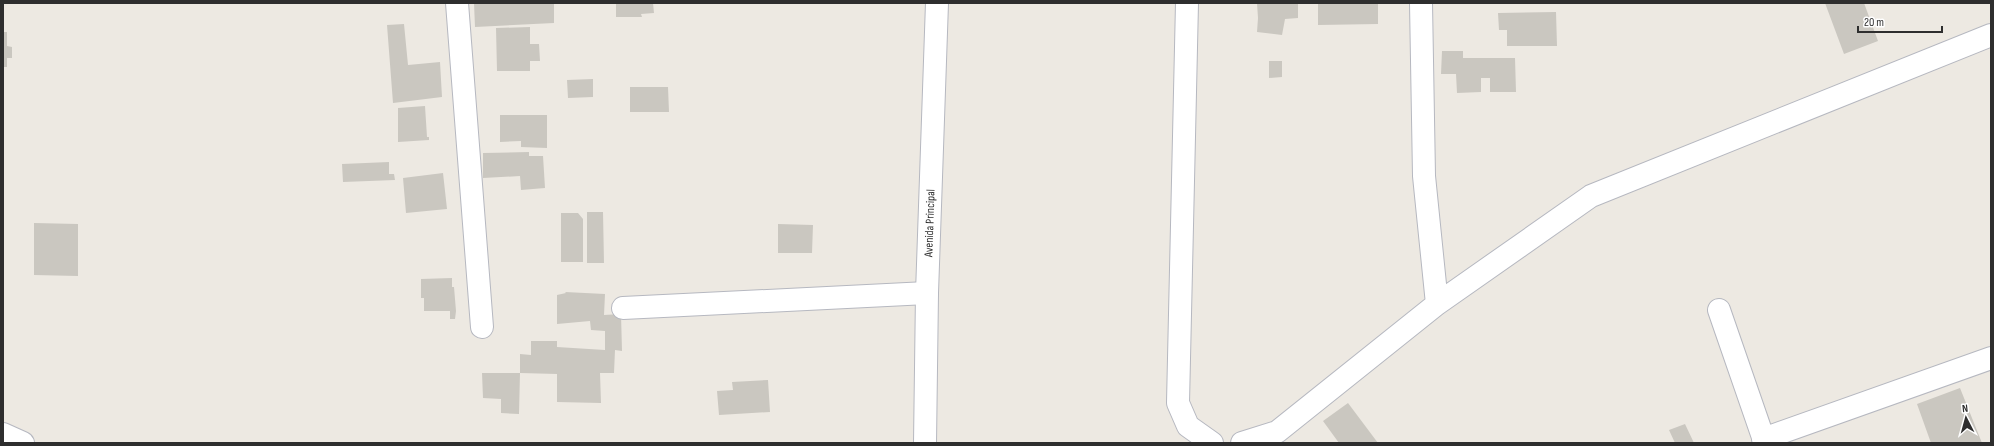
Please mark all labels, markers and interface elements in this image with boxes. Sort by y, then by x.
scale bar [1858,8,1942,34]
text: 20 m [1864,15,1884,30]
street label: Avenida Principal [921,189,939,258]
north arrow [1946,398,1986,438]
text: N [1961,402,1969,415]

